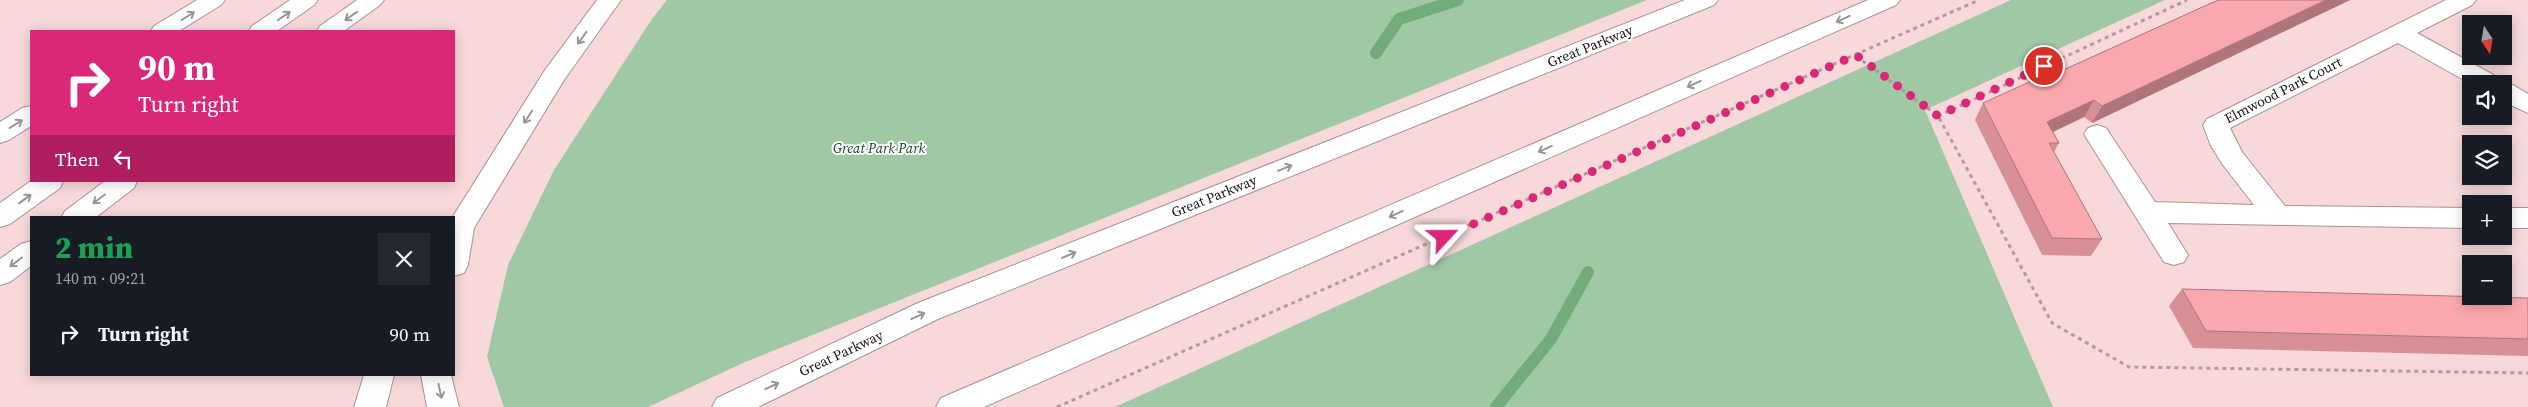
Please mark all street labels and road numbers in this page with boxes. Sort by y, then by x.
street label: Great Parkway [1544,19,1637,72]
street label: Elmwood Park Court [2221,52,2345,128]
street label: Great Parkway [1168,169,1261,222]
street label: Great Parkway [796,324,887,381]

